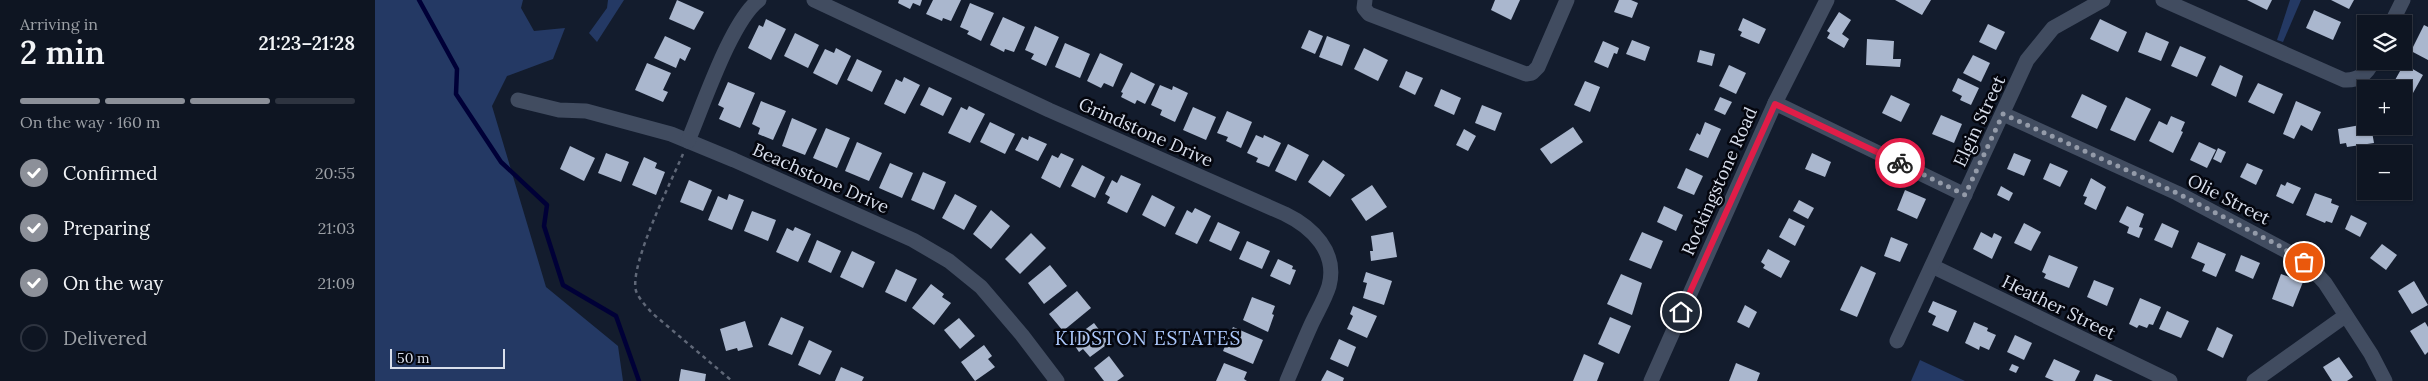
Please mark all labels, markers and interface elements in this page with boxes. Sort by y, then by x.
text: Arriving in [20,14,98,34]
map controls [2357,15,2412,200]
button: layers [2357,15,2412,70]
text: 21:23–21:28 [258,31,355,55]
text: 2 min [20,32,105,73]
street label: Elgin Street [1948,72,2010,170]
button: + [2357,80,2412,135]
street label: Grindstone Drive [1075,92,1217,172]
street label: Rockingstone Road [1676,103,1762,259]
text: On the way · 160 m [20,112,160,132]
street label: Beachstone Drive [749,138,893,218]
courier [1875,138,1925,188]
button: − [2357,145,2412,200]
icon: bike [1886,149,1914,177]
icon: check [20,159,48,187]
text: Confirmed [63,161,158,185]
text: 20:55 [315,163,355,183]
street label: Olie Street [2184,168,2274,230]
icon: check [20,214,48,242]
text: Preparing [63,216,150,240]
text: 21:03 [318,218,355,238]
pin [2283,241,2325,283]
icon: bag [2290,248,2318,276]
icon: check [20,269,48,297]
street label: Heather Street [1998,270,2120,344]
text: On the way [63,271,163,295]
text: 21:09 [317,273,355,293]
pin [1660,291,1702,333]
icon: home [1667,298,1695,326]
text: Delivered [63,326,147,350]
district label: KIDSTON ESTATES [1055,326,1241,350]
scale bar [390,346,505,369]
text: 50 m [397,349,430,367]

